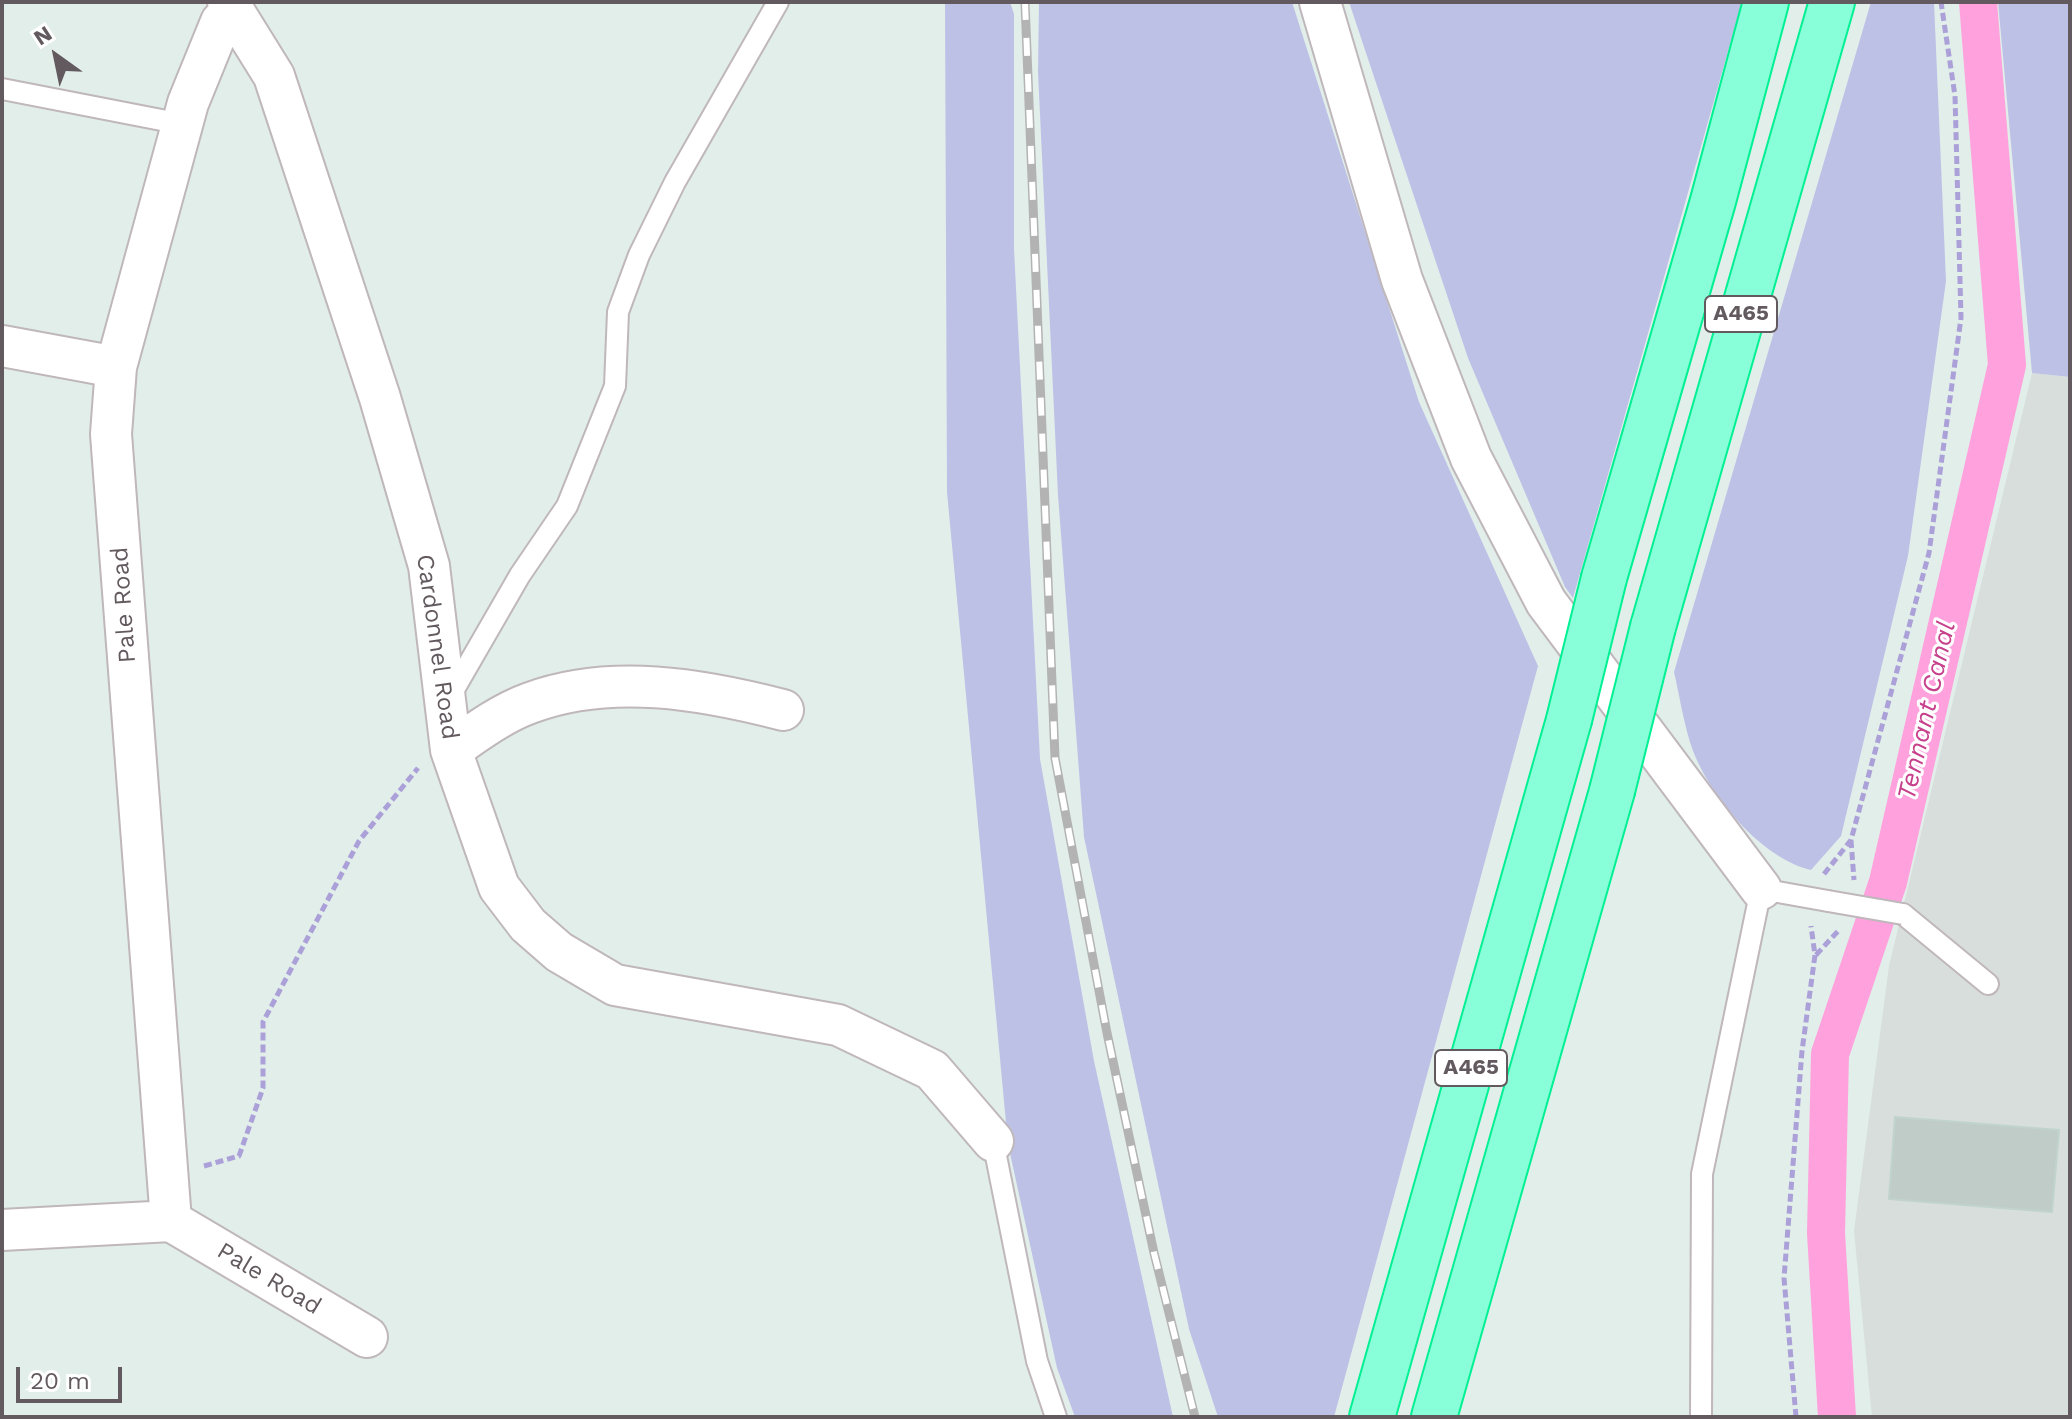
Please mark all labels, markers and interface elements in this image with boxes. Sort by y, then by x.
north arrow [16,16,96,96]
text: N [29,21,56,50]
road number: A465 [1705,296,1777,332]
street label: Pale Road [106,546,142,664]
street label: Cardonnel Road [410,553,464,741]
water label: Tennant Canal [1891,619,1963,803]
road number: A465 [1435,1050,1507,1086]
street label: Pale Road [212,1237,326,1321]
scale bar [20,1351,126,1401]
text: 20 m [30,1367,90,1395]

